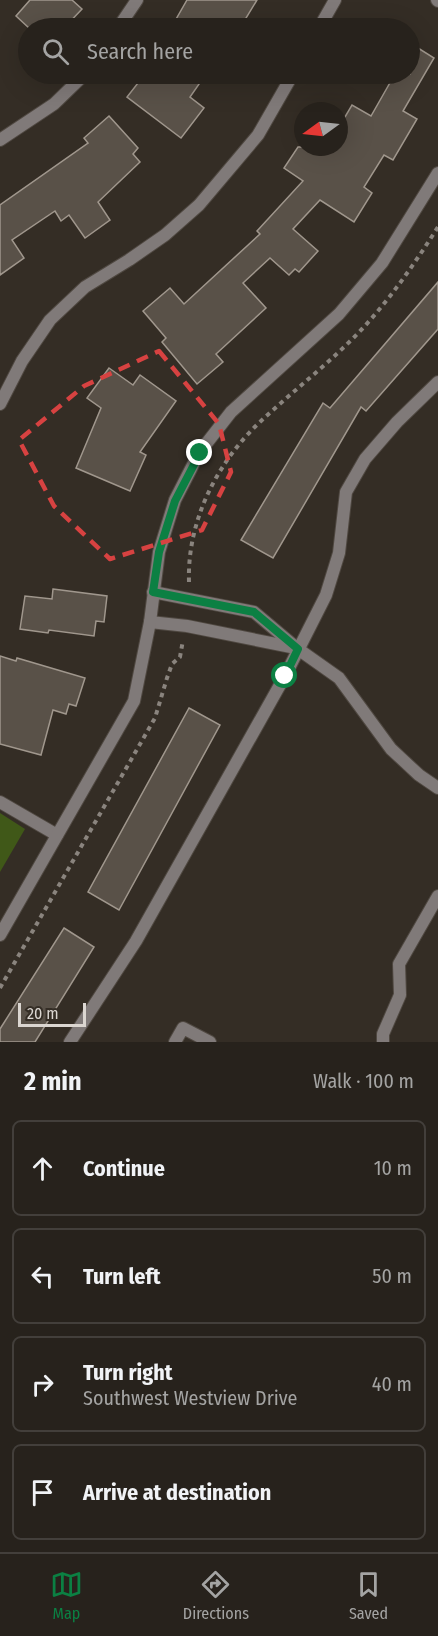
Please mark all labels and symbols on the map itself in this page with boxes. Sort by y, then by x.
north arrow [294,102,348,156]
route end [186,439,212,465]
route start [271,662,297,688]
scale bar [18,1000,86,1028]

